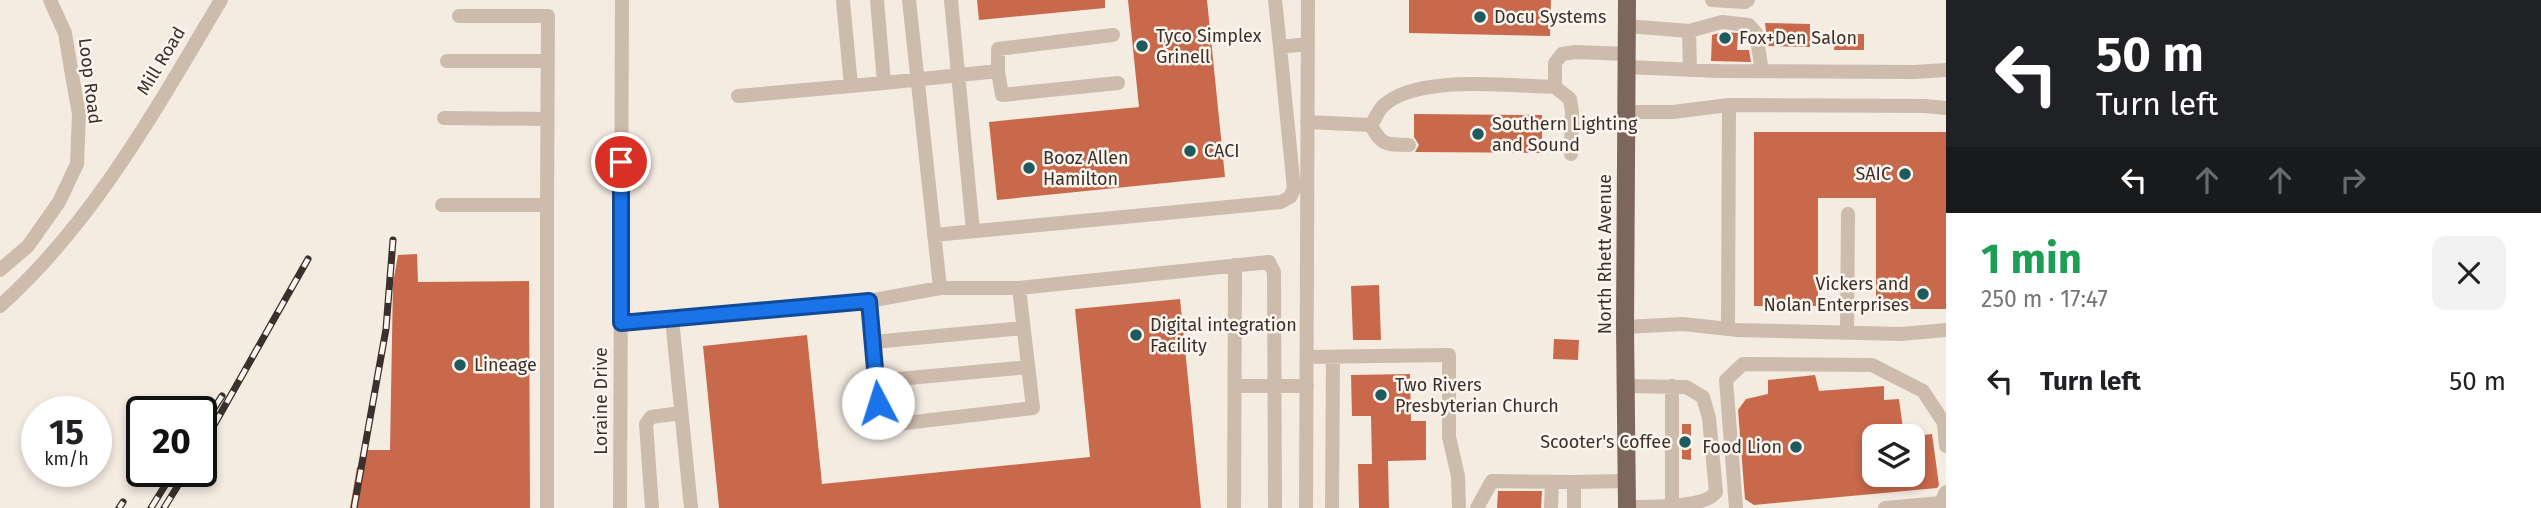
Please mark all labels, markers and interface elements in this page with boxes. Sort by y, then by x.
place label: Docu Systems [1494,6,1606,28]
marker: Docu Systems [1472,9,1488,25]
street label: Mill Road [132,23,190,99]
place label: Tyco Simplex Grinell [1156,25,1262,68]
text: 50 m [2096,25,2204,84]
place label: Fox+Den Salon [1739,27,1857,49]
icon: left [1981,28,2072,119]
marker: Fox+Den Salon [1717,30,1733,46]
street label: Loop Road [74,37,106,125]
marker: Tyco Simplex Grinell [1134,38,1150,54]
text: Turn left [2096,85,2218,123]
place label: Southern Lighting and Sound [1492,113,1638,156]
marker: Southern Lighting and Sound [1470,126,1486,142]
pin [591,132,651,192]
place label: CACI [1204,140,1240,162]
icon: arrive [602,143,640,181]
marker: CACI [1182,143,1198,159]
place label: Booz Allen Hamilton [1043,147,1129,190]
marker: Booz Allen Hamilton [1021,160,1037,176]
icon: left [2115,161,2153,199]
icon: ahead [2188,161,2226,199]
icon: ahead [2261,161,2299,199]
icon: right [2334,161,2372,199]
place label: SAIC [1856,163,1891,185]
marker: SAIC [1897,166,1913,182]
street label: North Rhett Avenue [1594,174,1616,334]
text: 1 min [1981,234,2082,284]
button: close [2432,236,2506,310]
place label: Vickers and Nolan Enterprises [1764,273,1909,316]
text: 250 m · 17:47 [1981,285,2108,313]
marker: Vickers and Nolan Enterprises [1915,286,1931,302]
place label: Digital integration Facility [1150,314,1297,357]
marker: Digital integration Facility [1128,327,1144,343]
street label: Loraine Drive [590,347,612,455]
place label: Lineage [474,354,537,376]
marker: Lineage [452,357,468,373]
icon: left [1981,362,2019,400]
position arrow [841,366,915,440]
text: Turn left [2040,366,2141,397]
text: 50 m [2449,366,2506,397]
place label: Two Rivers Presbyterian Church [1395,374,1559,417]
marker: Two Rivers Presbyterian Church [1373,387,1389,403]
speed limit sign: 20 [126,396,217,487]
text: 15 [49,411,84,453]
map controls [1862,424,1925,487]
button: layers [1862,424,1925,487]
place label: Scooter's Coffee [1540,431,1671,453]
marker: Scooter's Coffee [1677,434,1693,450]
place label: Food Lion [1702,436,1782,458]
marker: Food Lion [1788,439,1804,455]
text: km/h [44,448,89,470]

